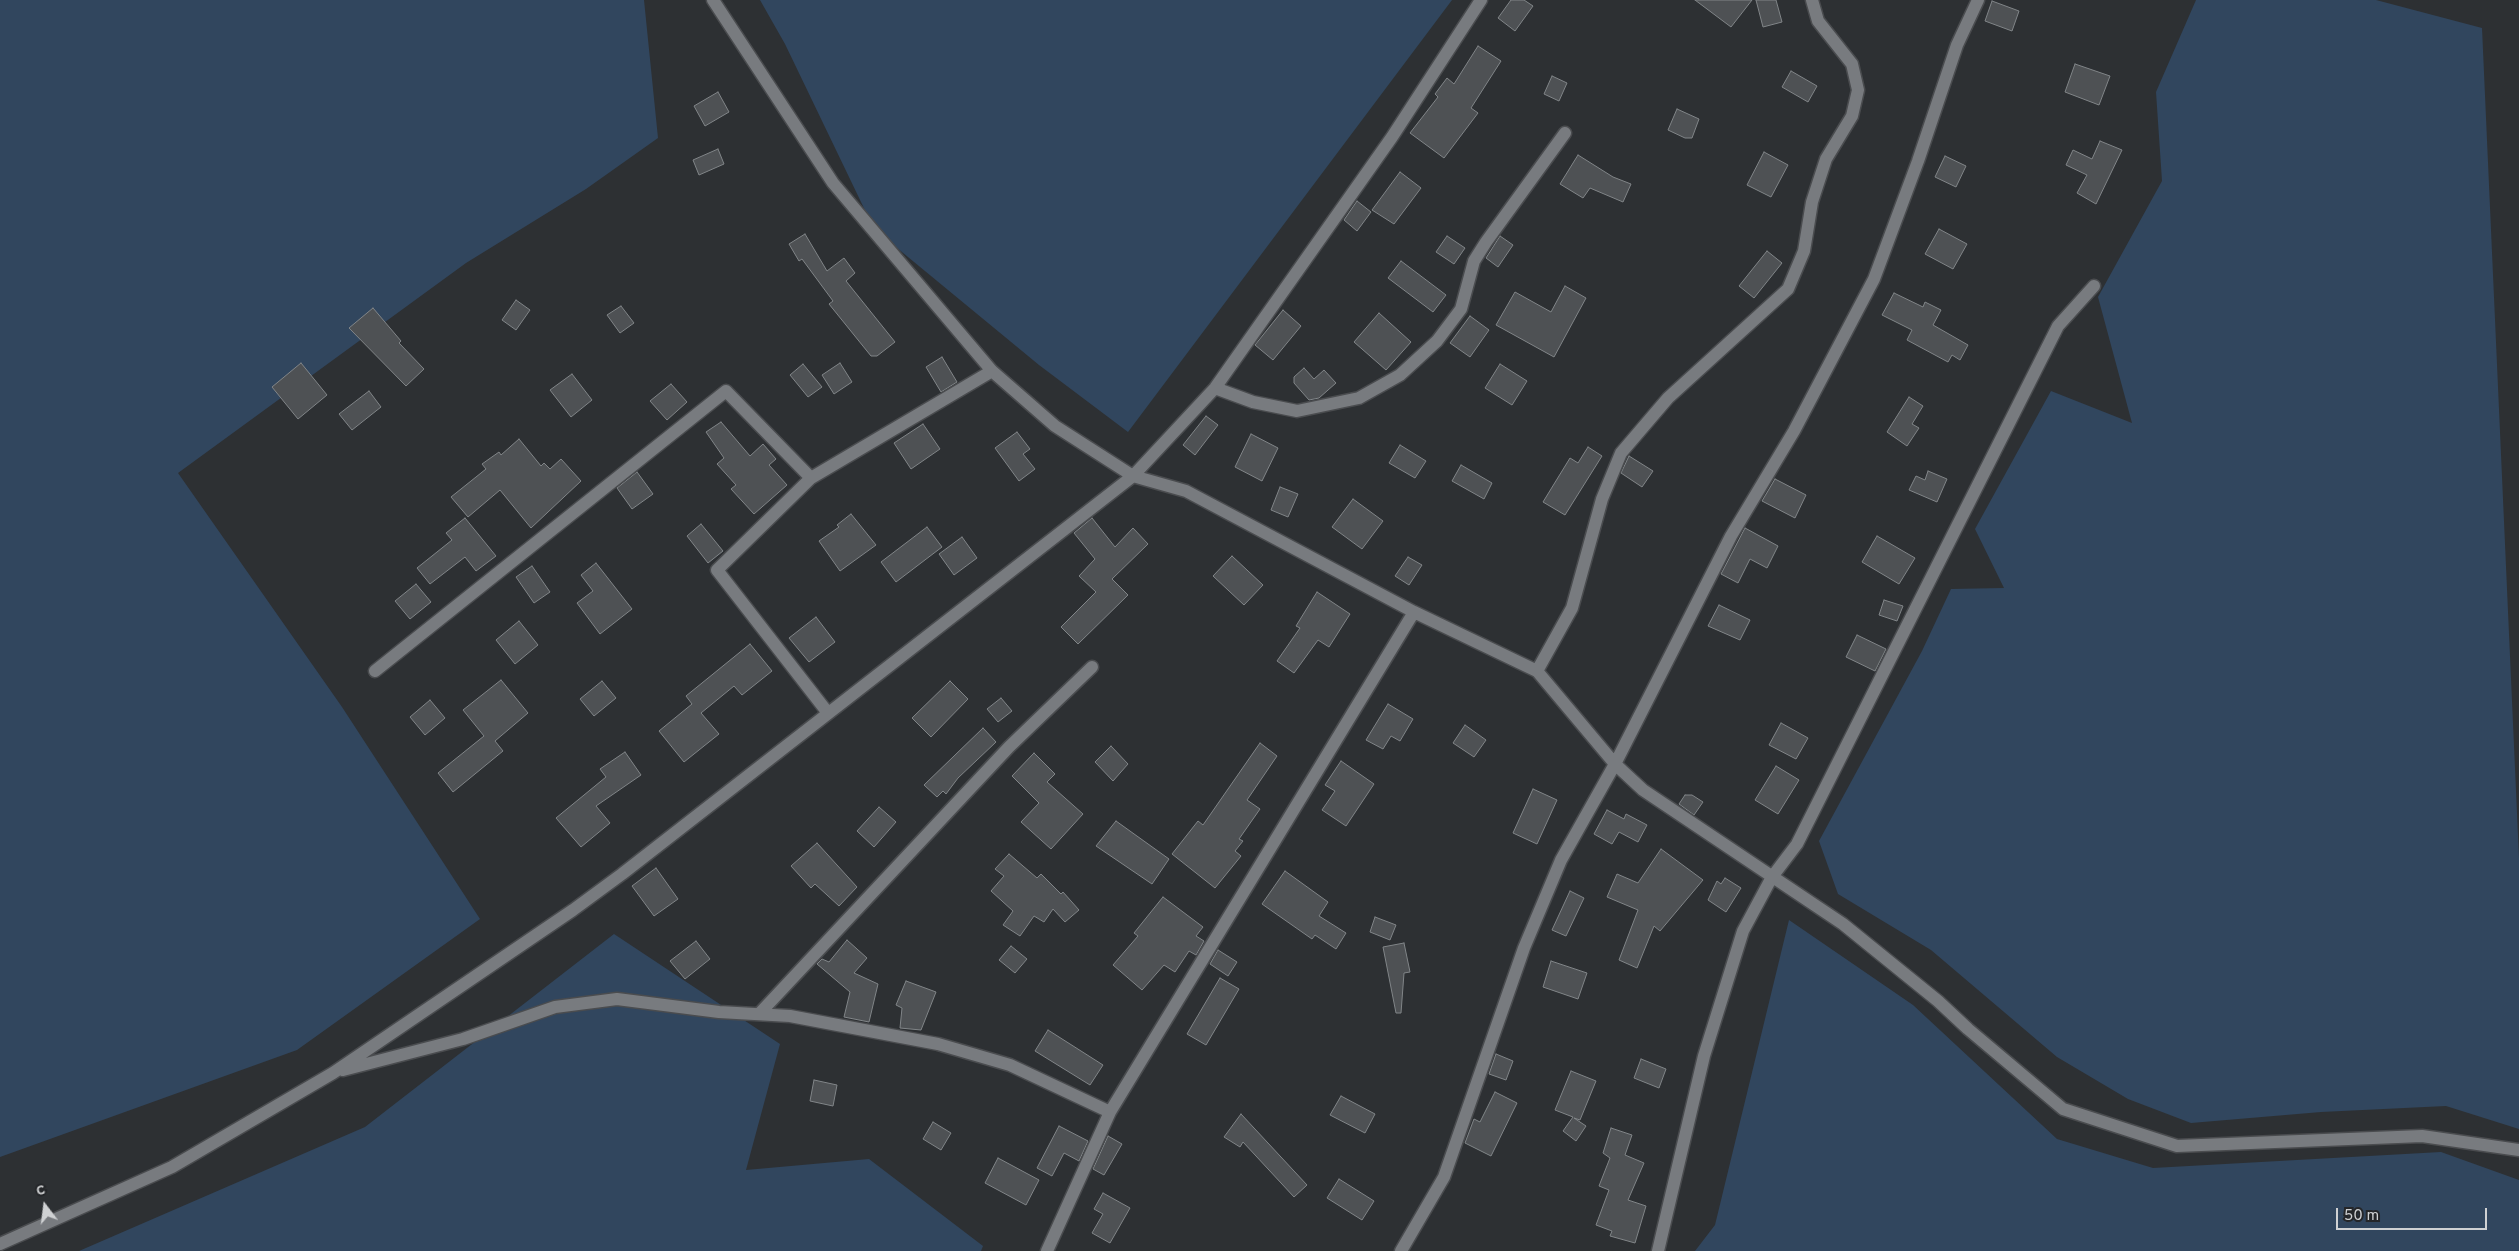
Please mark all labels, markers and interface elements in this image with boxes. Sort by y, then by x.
north arrow [20,1181,70,1231]
text: С [34,1182,48,1200]
scale bar [2339,1198,2490,1230]
text: 50 m [2344,1207,2379,1226]

